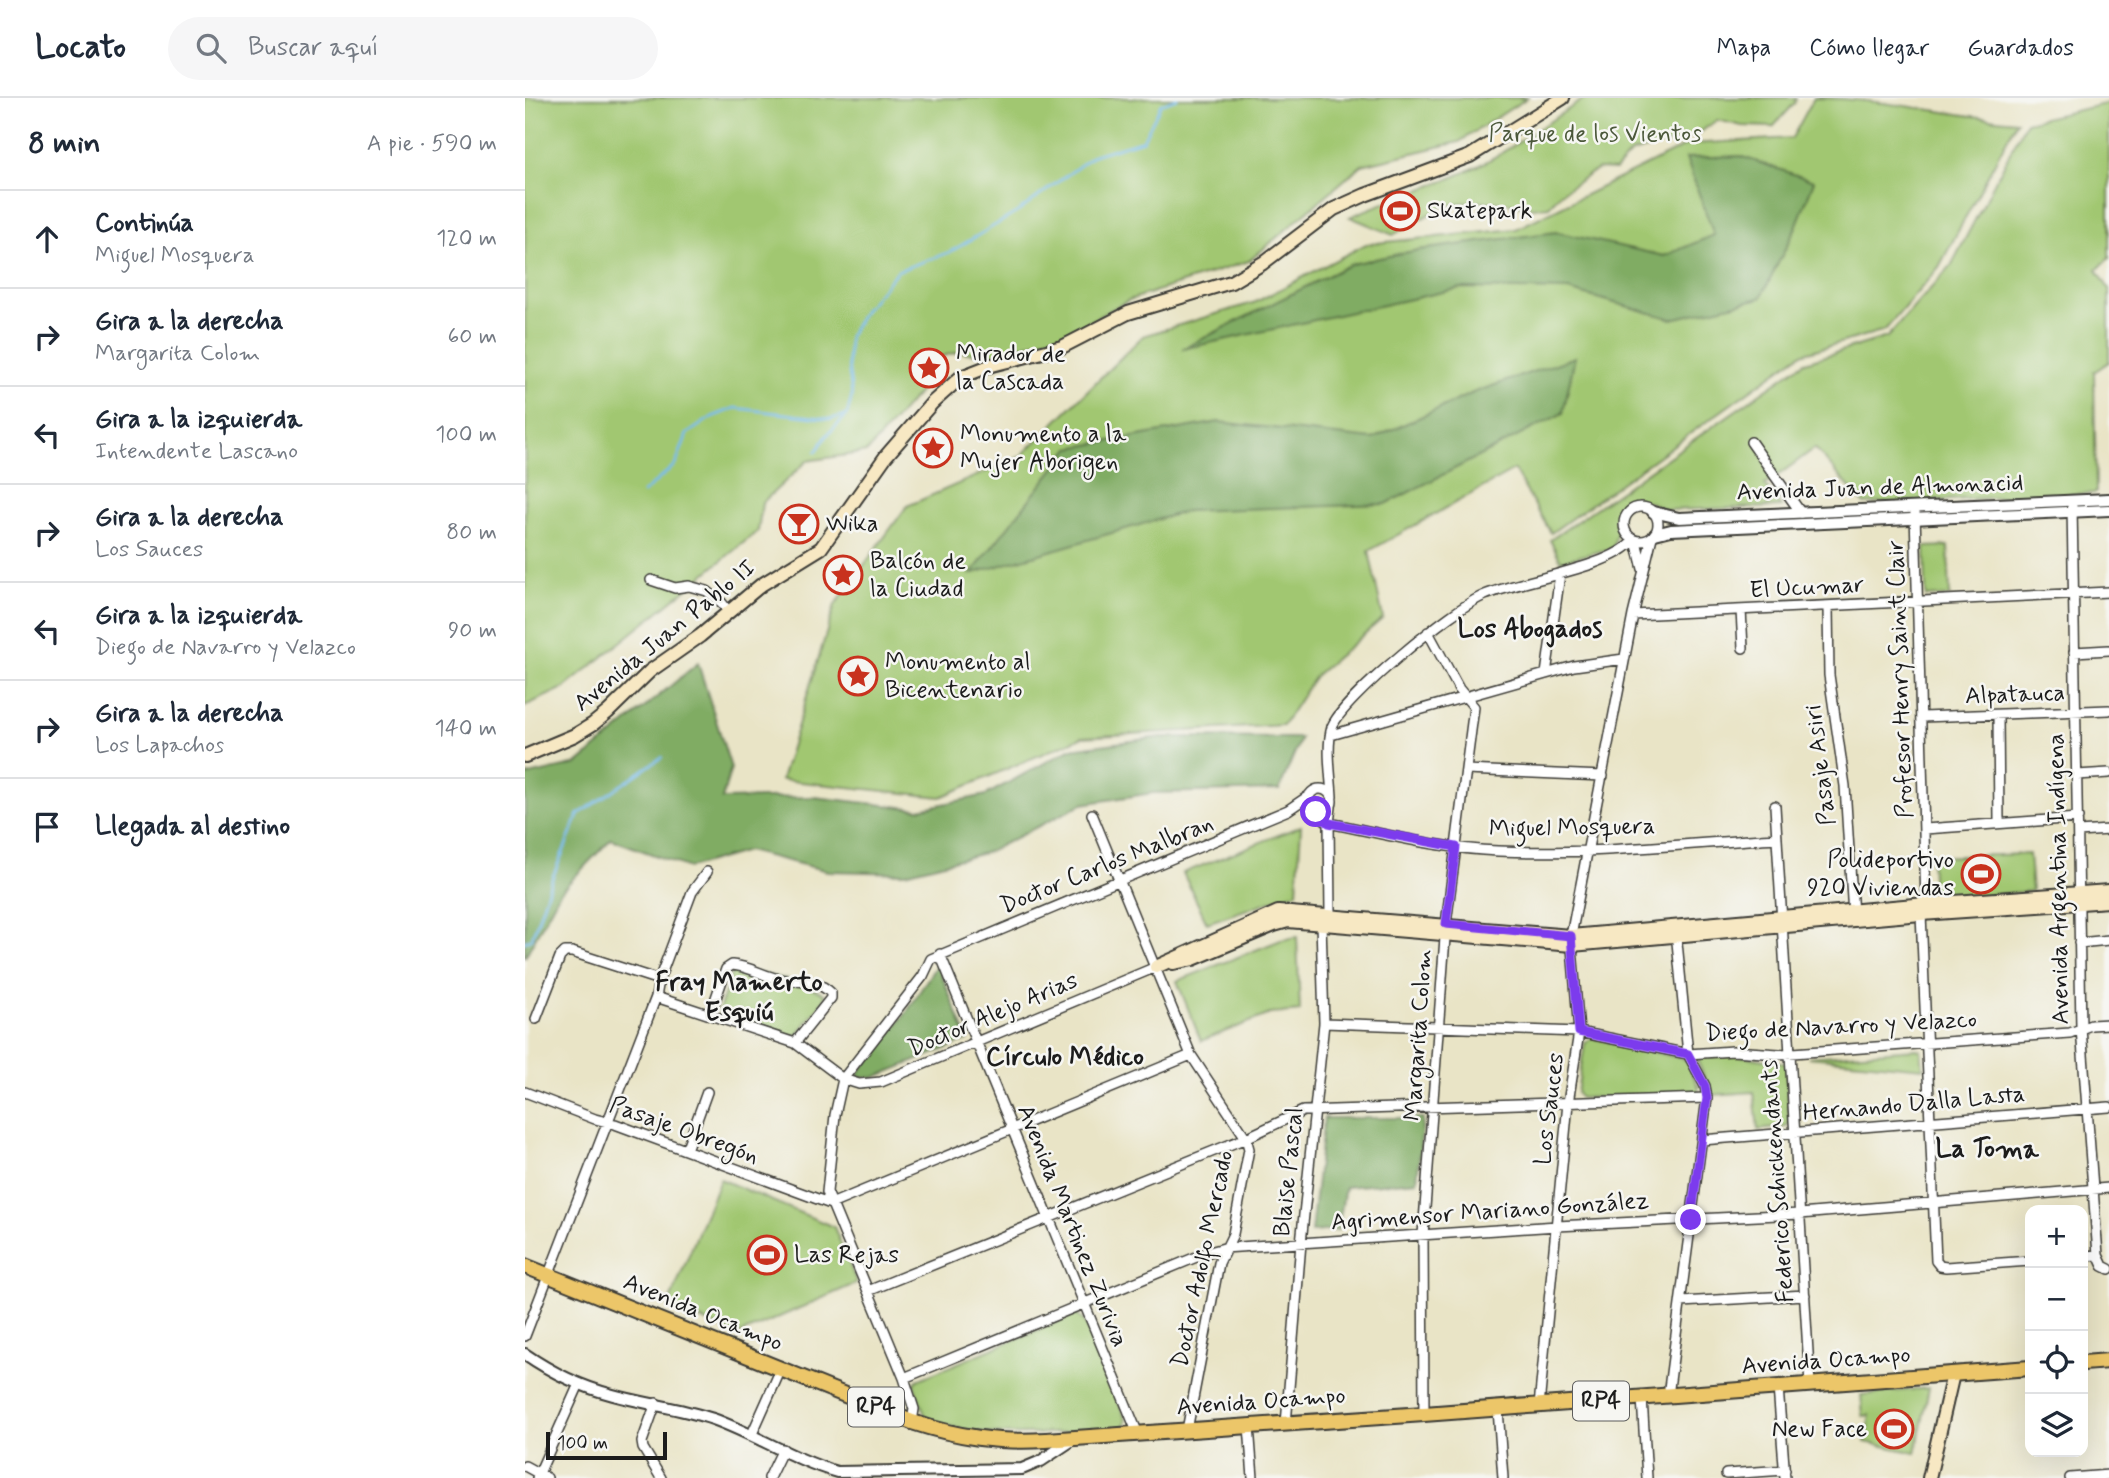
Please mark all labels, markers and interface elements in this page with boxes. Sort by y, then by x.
search box [168,17,658,80]
text: Locato [35,26,126,70]
icon: search [192,29,230,67]
text: Buscar aquí [248,31,379,65]
text: Mapa [1716,33,1771,64]
text: Cómo llegar [1809,33,1929,64]
text: Guardados [1967,33,2074,64]
park label: Parque de los Vientos [1488,119,1702,150]
text: 8 min [28,124,101,163]
text: A pie · 590 m [367,129,497,159]
sports icon: Skatepark [1379,190,1421,232]
place label: Skatepark [1427,196,1532,227]
text: Continúa [95,207,194,241]
icon: ahead [28,220,66,258]
text: 120 m [436,224,497,254]
text: Miguel Mosquera [95,241,254,271]
text: Gira a la derecha [95,305,284,339]
icon: right [28,318,66,356]
text: 60 m [448,322,497,352]
text: Margarita Colom [95,339,260,369]
place label: Mirador de la Cascada [956,339,1066,398]
place icon: Mirador de la Cascada [908,347,950,389]
text: Gira a la izquierda [95,403,302,437]
icon: left [28,416,66,454]
place label: Monumento a la Mujer Aborigen [960,419,1127,480]
text: 100 m [435,420,497,450]
place icon: Monumento a la Mujer Aborigen [912,427,954,469]
text: Intendente Lascano [95,437,298,467]
street label: Avenida Juan de Almonacid [1736,468,2024,508]
text: Gira a la derecha [95,501,284,535]
bar icon: Wika [778,503,820,545]
place label: Wika [826,509,878,540]
icon: right [28,514,66,552]
text: 80 m [446,518,497,548]
text: Los Sauces [95,535,203,565]
street label: Profesor Henry Saint Clair [1881,539,1921,819]
place label: Balcón de la Ciudad [870,546,966,605]
street label: Avenida Juan Pablo II [568,553,762,719]
place icon: Balcón de la Ciudad [822,554,864,596]
street label: El Ucumar [1749,570,1865,606]
text: Gira a la izquierda [95,599,302,633]
icon: left [28,612,66,650]
district label: Los Abogados [1458,613,1602,648]
text: 90 m [448,616,497,646]
text: Diego de Navarro y Velazco [95,633,356,663]
place label: Monumento al Bicentenario [885,647,1031,706]
place icon: Monumento al Bicentenario [837,655,879,697]
street label: Alpatauca [1964,678,2066,712]
text: Gira a la derecha [95,697,284,731]
street label: Pasaje Asiri [1798,703,1844,827]
icon: right [28,710,66,748]
text: 140 m [434,714,497,744]
text: Los Lapachos [95,731,224,761]
street label: Avenida Argentina Indígena [2041,733,2080,1025]
route start [1300,796,1331,827]
icon: arrive [28,808,66,846]
street label: Doctor Carlos Malbran [996,808,1218,922]
text: Llegada al destino [95,810,290,844]
street label: Miguel Mosquera [1489,811,1656,848]
place label: Polideportivo 920 Viviendas [1807,845,1954,904]
sports icon: Polideportivo 920 Viviendas [1960,853,2002,895]
street label: Margarita Colom [1398,948,1442,1122]
street label: Doctor Alejo Arias [903,965,1083,1065]
district label: Fray Mamerto Esquiú [655,966,823,1030]
street label: Diego de Navarro y Velazco [1704,1004,1978,1053]
district label: Círculo Médico [986,1041,1144,1075]
street label: Los Sauces [1528,1051,1572,1167]
street label: Federico Schickendants [1754,1058,1802,1304]
street label: Hernando Dalla Lasta [1802,1079,2026,1129]
street label: Pasaje Obregón [605,1090,763,1174]
street label: Avenida Martinez Zurivia [1009,1100,1135,1352]
street label: Blaise Pascal [1267,1106,1311,1238]
district label: La Toma [1935,1133,2040,1167]
street label: Doctor Adolfo Mercado [1165,1148,1243,1371]
street label: Agrimensor Mariano González [1330,1185,1650,1239]
route end [1675,1204,1706,1235]
map controls [2025,1205,2088,1457]
button: + [2025,1205,2088,1268]
sports icon: Las Rejas [746,1234,788,1276]
place label: Las Rejas [794,1240,899,1271]
street label: Avenida Ocampo [619,1267,787,1359]
button: − [2025,1268,2088,1331]
button: locate [2025,1331,2088,1394]
street label: Avenida Ocampo [1740,1340,1912,1382]
street label: Avenida Ocampo [1175,1381,1347,1423]
road number: RP4 [1573,1382,1629,1420]
road number: RP4 [848,1388,904,1426]
button: layers [2025,1394,2088,1457]
sports icon: New Face [1873,1408,1915,1450]
place label: New Face [1772,1414,1867,1445]
scale bar [546,1429,667,1461]
text: 100 m [557,1431,608,1456]

